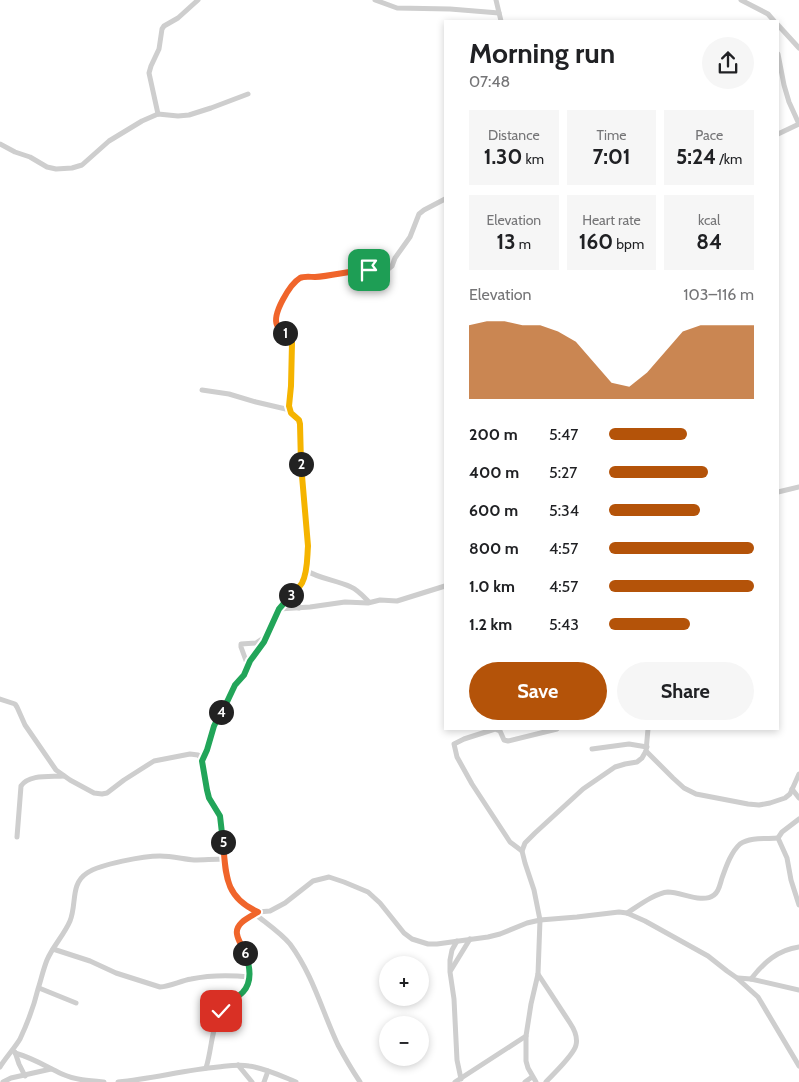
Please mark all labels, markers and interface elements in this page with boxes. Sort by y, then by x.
text: Morning run [469,36,615,70]
button: share [702,37,754,89]
text: 07:48 [469,72,510,91]
text: Distance [488,126,540,144]
text: Time [597,126,626,144]
text: Pace [695,126,723,144]
text: 1.30 [484,144,522,169]
text: 7:01 [593,144,630,169]
text: 5:24 [676,144,716,169]
text: km [522,150,544,168]
text: /km [716,150,742,168]
text: Elevation [486,211,541,229]
text: Heart rate [582,211,641,229]
text: kcal [698,211,720,229]
text: 13 [497,229,516,254]
text: 160 [579,229,613,254]
text: 84 [696,229,722,254]
text: m [516,235,531,253]
text: bpm [613,235,644,253]
pin [348,249,390,291]
icon: arrive [355,256,383,284]
text: Elevation [469,285,532,304]
text: 103–116 m [683,285,754,304]
pin: 1 [272,320,298,346]
text: 1 [283,324,288,342]
text: 200 m [469,425,518,444]
text: 5:47 [549,425,578,444]
pin: 2 [288,452,314,476]
text: 2 [298,455,305,473]
text: 400 m [469,463,519,482]
text: 5:27 [549,463,577,482]
text: 600 m [469,501,518,520]
text: 5:34 [549,501,579,520]
text: 800 m [469,539,519,558]
text: 4:57 [549,539,578,558]
text: 1.0 km [469,577,515,596]
text: 4:57 [549,577,578,596]
pin: 3 [278,582,304,608]
text: 3 [288,586,295,604]
text: 1.2 km [469,615,512,634]
text: 5:43 [549,615,579,634]
button: Save [469,662,607,720]
button: Share [617,662,754,720]
pin: 4 [208,700,234,724]
text: 4 [217,703,226,721]
pin: 5 [210,830,236,854]
text: 5 [220,833,227,851]
pin: 6 [232,940,258,966]
text: 6 [242,944,249,962]
map controls [379,956,429,1066]
button: + [379,956,429,1006]
pin [200,990,242,1032]
icon: check [207,997,235,1025]
button: − [379,1016,429,1066]

